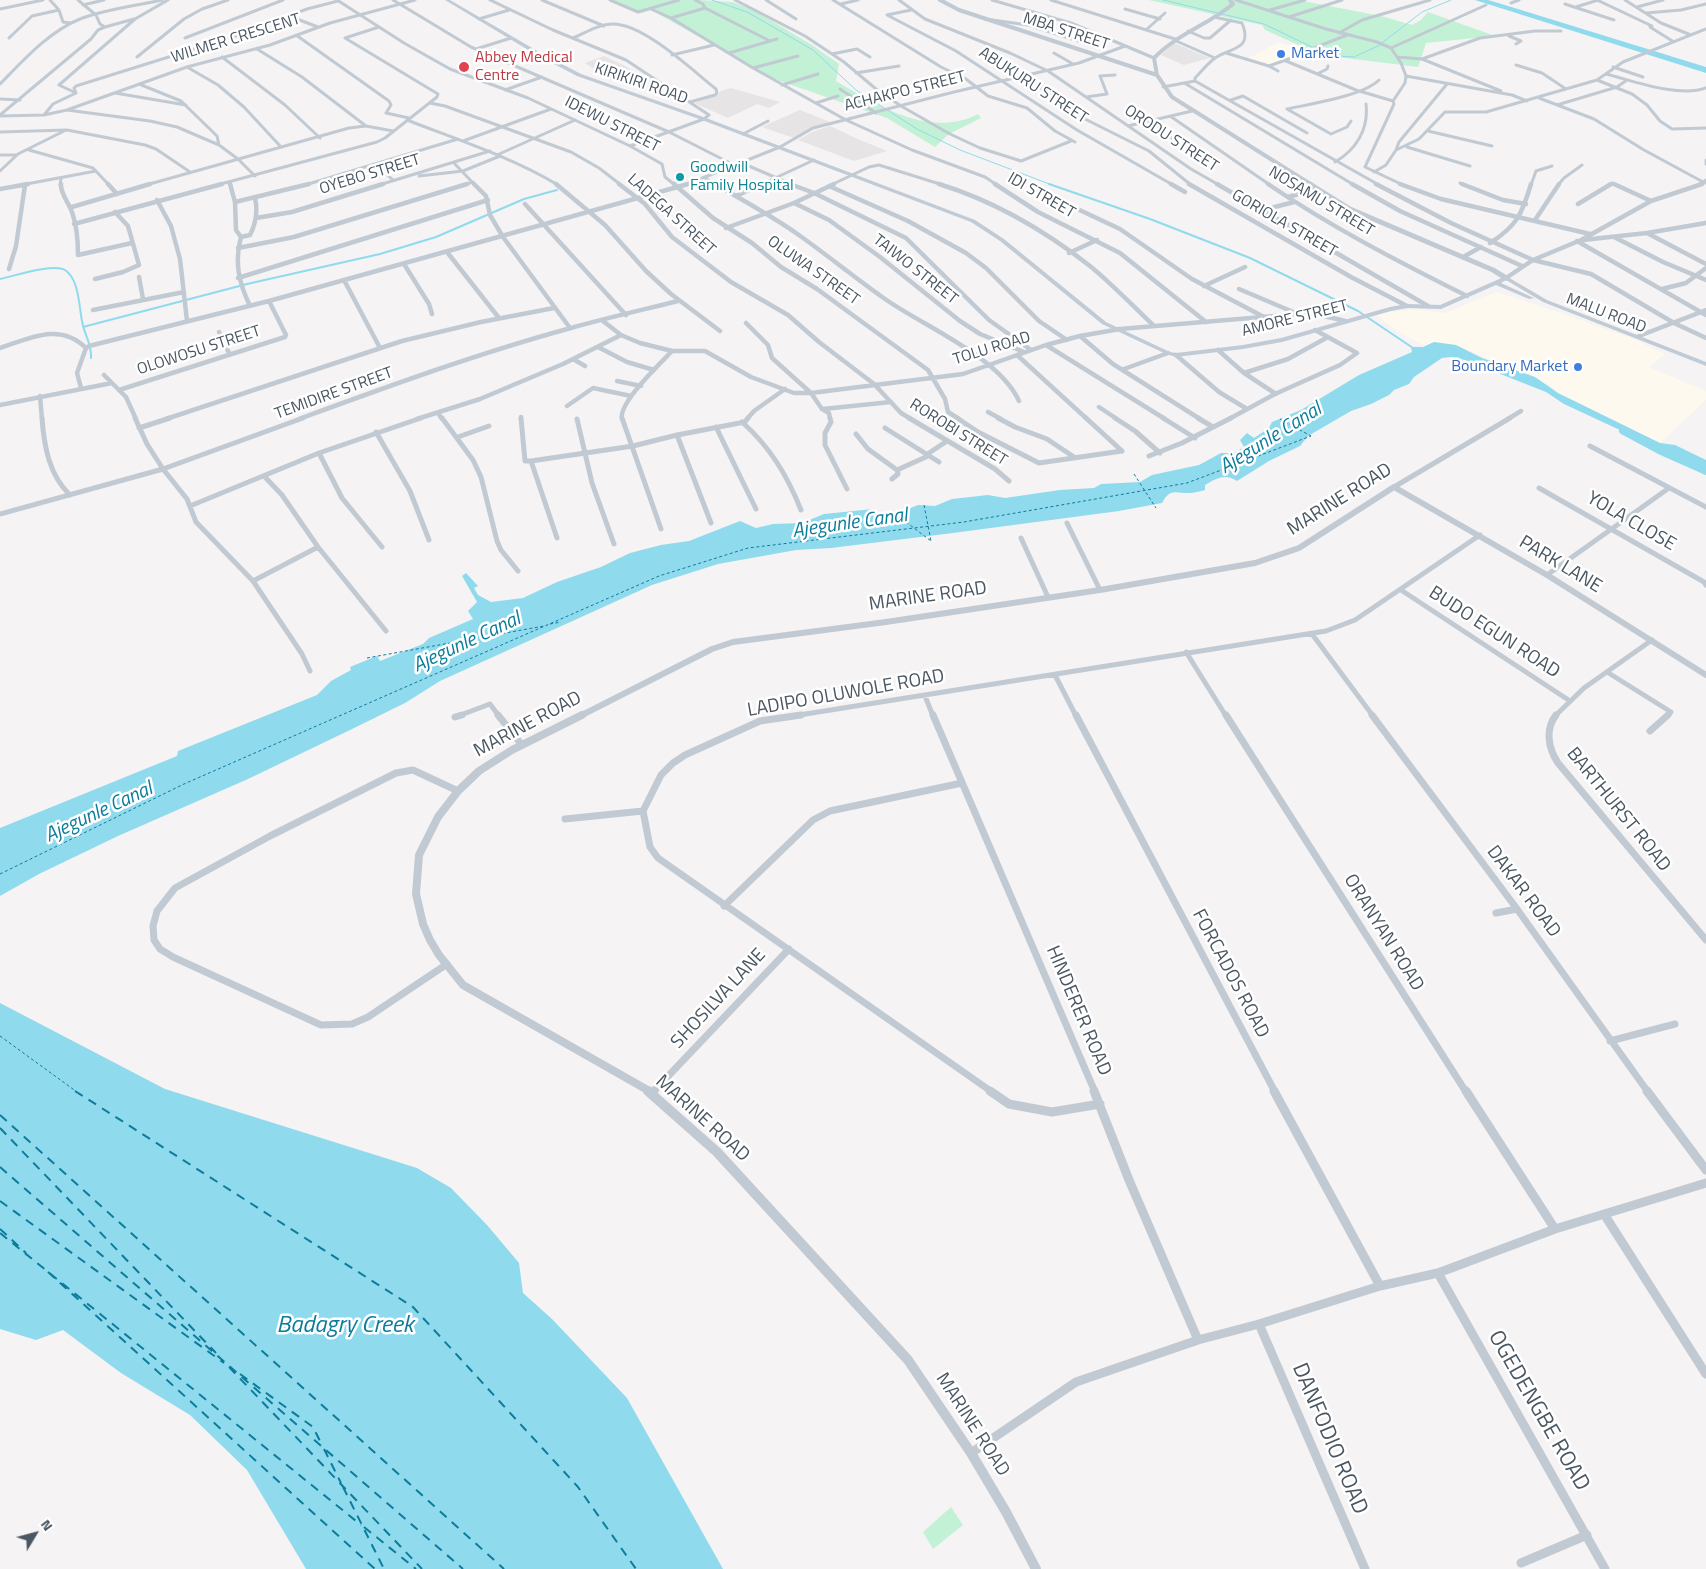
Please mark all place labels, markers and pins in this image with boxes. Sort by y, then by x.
place label: Market [1291,44,1339,64]
place label: Abbey Medical Centre [475,48,573,86]
marker: Market [1275,48,1287,60]
marker: Abbey Medical Centre [457,60,471,74]
place label: Goodwill Family Hospital [690,158,794,196]
marker: Goodwill Family Hospital [674,171,686,183]
place label: Boundary Market [1451,357,1568,377]
marker: Boundary Market [1572,361,1584,373]

